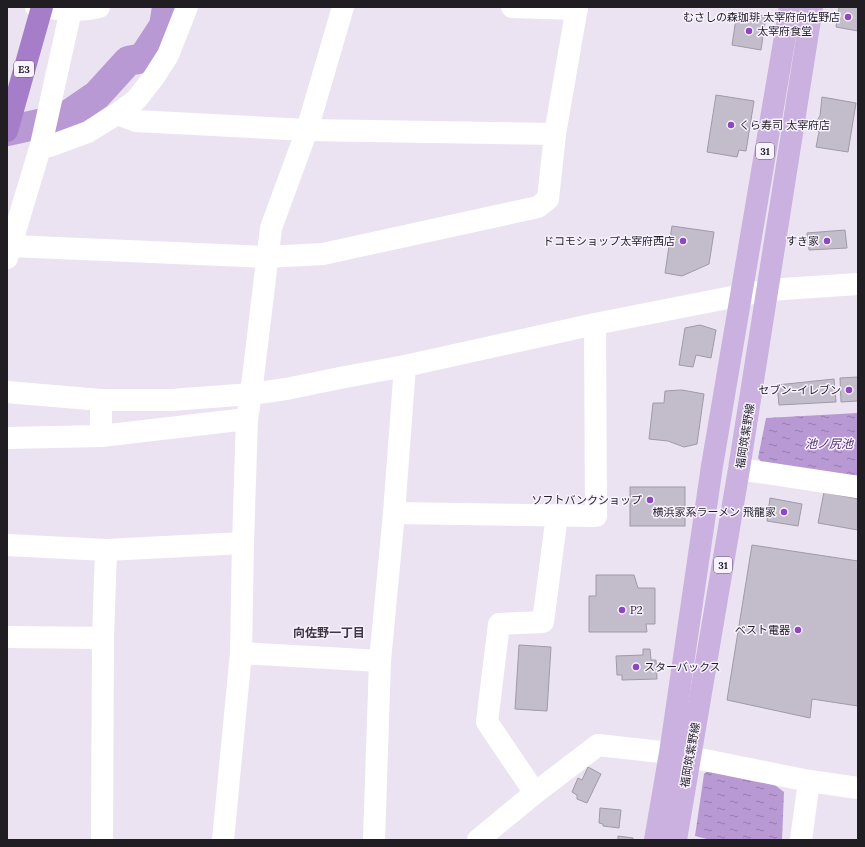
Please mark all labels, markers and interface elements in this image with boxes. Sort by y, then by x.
place label: むさしの森珈琲 太宰府向佐野店 [683,10,840,24]
marker: むさしの森珈琲 太宰府向佐野店 [843,12,853,22]
place label: 太宰府食堂 [757,24,812,38]
marker: 太宰府食堂 [744,26,754,36]
road number: E3 [14,61,34,77]
place label: くら寿司 太宰府店 [739,118,830,132]
marker: くら寿司 太宰府店 [726,120,736,130]
road number: 31 [756,143,774,159]
place label: ドコモショップ太宰府西店 [543,234,675,248]
place label: すき家 [786,234,819,248]
marker: ドコモショップ太宰府西店 [678,236,688,246]
marker: すき家 [822,236,832,246]
place label: セブン-イレブン [759,383,841,397]
marker: セブン-イレブン [844,385,854,395]
street label: 福岡筑紫野線 [733,402,757,470]
water label: 池ノ尻池 [805,436,854,451]
place label: ソフトバンクショップ [531,493,642,507]
marker: ソフトバンクショップ [645,495,655,505]
place label: 横浜家系ラーメン 飛龍家 [653,505,776,519]
marker: 横浜家系ラーメン 飛龍家 [779,507,789,517]
road number: 31 [714,557,732,573]
place label: P2 [630,603,643,617]
marker: P2 [617,605,627,615]
place label: ベスト電器 [735,623,790,637]
district label: 向佐野一丁目 [293,625,365,640]
marker: ベスト電器 [793,625,803,635]
place label: スターバックス [644,660,721,674]
marker: スターバックス [631,662,641,672]
street label: 福岡筑紫野線 [677,721,703,789]

